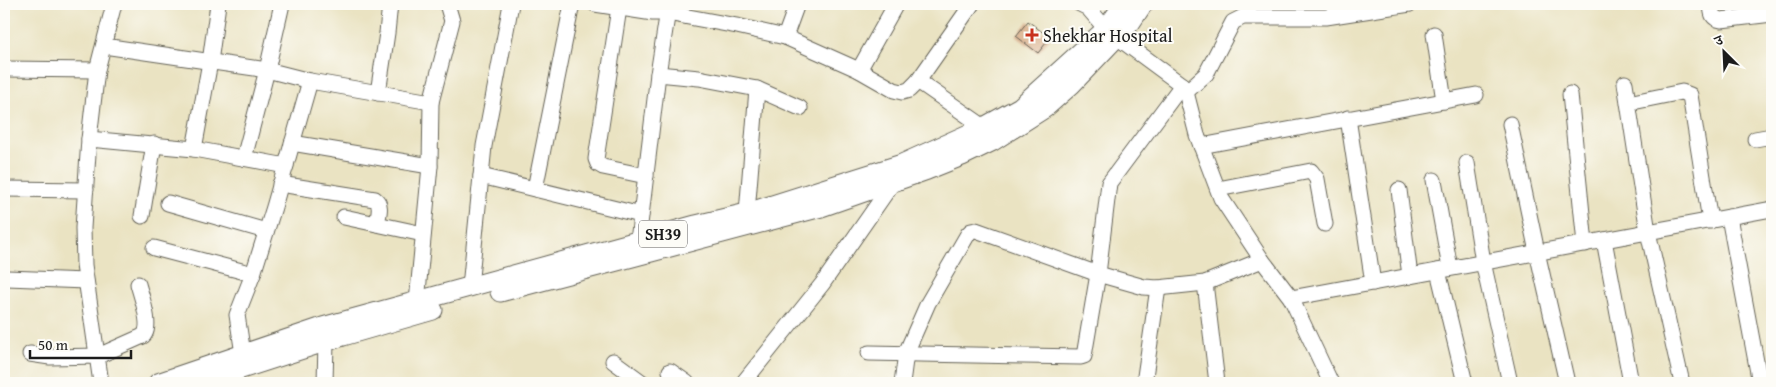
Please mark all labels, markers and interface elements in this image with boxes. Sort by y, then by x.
place label: Shekhar Hospital [1043,22,1172,49]
marker: Shekhar Hospital [1025,28,1039,42]
north arrow [1698,28,1748,78]
text: उ [1710,29,1727,51]
road number: SH39 [639,220,687,248]
scale bar [30,327,131,359]
text: 50 m [38,334,69,355]

